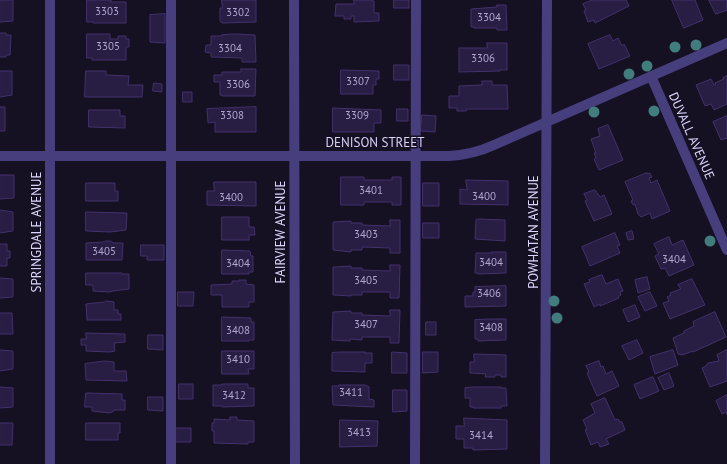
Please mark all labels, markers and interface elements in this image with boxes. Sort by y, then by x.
house number: 3303 [95,5,119,19]
house number: 3302 [226,6,250,20]
house number: 3304 [477,11,501,25]
house number: 3305 [96,40,120,54]
house number: 3304 [218,42,242,56]
house number: 3306 [471,52,495,66]
house number: 3307 [346,75,370,89]
house number: 3306 [226,78,250,92]
street label: DUVALL AVENUE [665,90,717,182]
house number: 3308 [220,109,244,123]
house number: 3309 [345,109,369,123]
street label: DENISON STREET [325,135,425,151]
street label: SPRINGDALE AVENUE [29,172,45,292]
street label: POWHATAN AVENUE [526,175,542,289]
street label: FAIRVIEW AVENUE [273,180,289,284]
house number: 3401 [359,184,383,198]
house number: 3400 [472,190,496,204]
house number: 3400 [219,191,243,205]
house number: 3403 [354,228,378,242]
house number: 3405 [92,245,116,259]
house number: 3404 [662,253,686,267]
house number: 3404 [479,256,503,270]
house number: 3404 [226,257,250,271]
house number: 3405 [354,274,378,288]
house number: 3406 [477,287,501,301]
house number: 3407 [354,318,378,332]
house number: 3408 [479,321,503,335]
house number: 3408 [226,324,250,338]
house number: 3410 [226,353,250,367]
house number: 3411 [339,386,363,400]
house number: 3412 [222,389,246,403]
house number: 3413 [347,426,371,440]
house number: 3414 [469,429,493,443]

